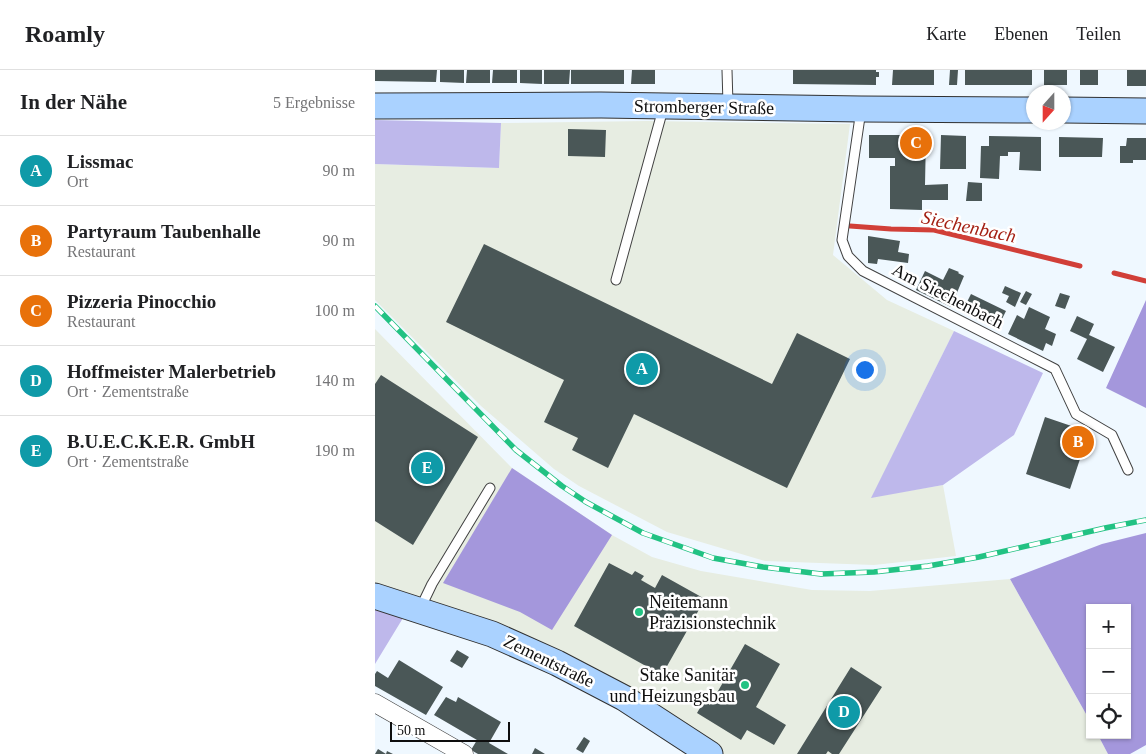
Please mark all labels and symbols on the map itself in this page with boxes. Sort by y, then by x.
north arrow [1026,85,1071,130]
street label: Stromberger Straße [634,96,774,118]
pin: C [900,124,932,162]
water label: Siechenbach [920,206,1018,247]
street label: Am Siechenbach [889,259,1007,333]
pin: A [626,350,658,388]
your location [852,357,878,383]
pin: B [1062,423,1094,461]
pin: E [411,449,443,487]
place label: Neitemann Präzisionstechnik [649,592,776,633]
marker: Neitemann Präzisionstechnik [633,606,645,618]
street label: Zementstraße [501,631,597,691]
place label: Stake Sanitär und Heizungsbau [610,665,735,706]
marker: Stake Sanitär und Heizungsbau [739,679,751,691]
pin: D [828,693,860,731]
scale bar [390,719,510,742]

